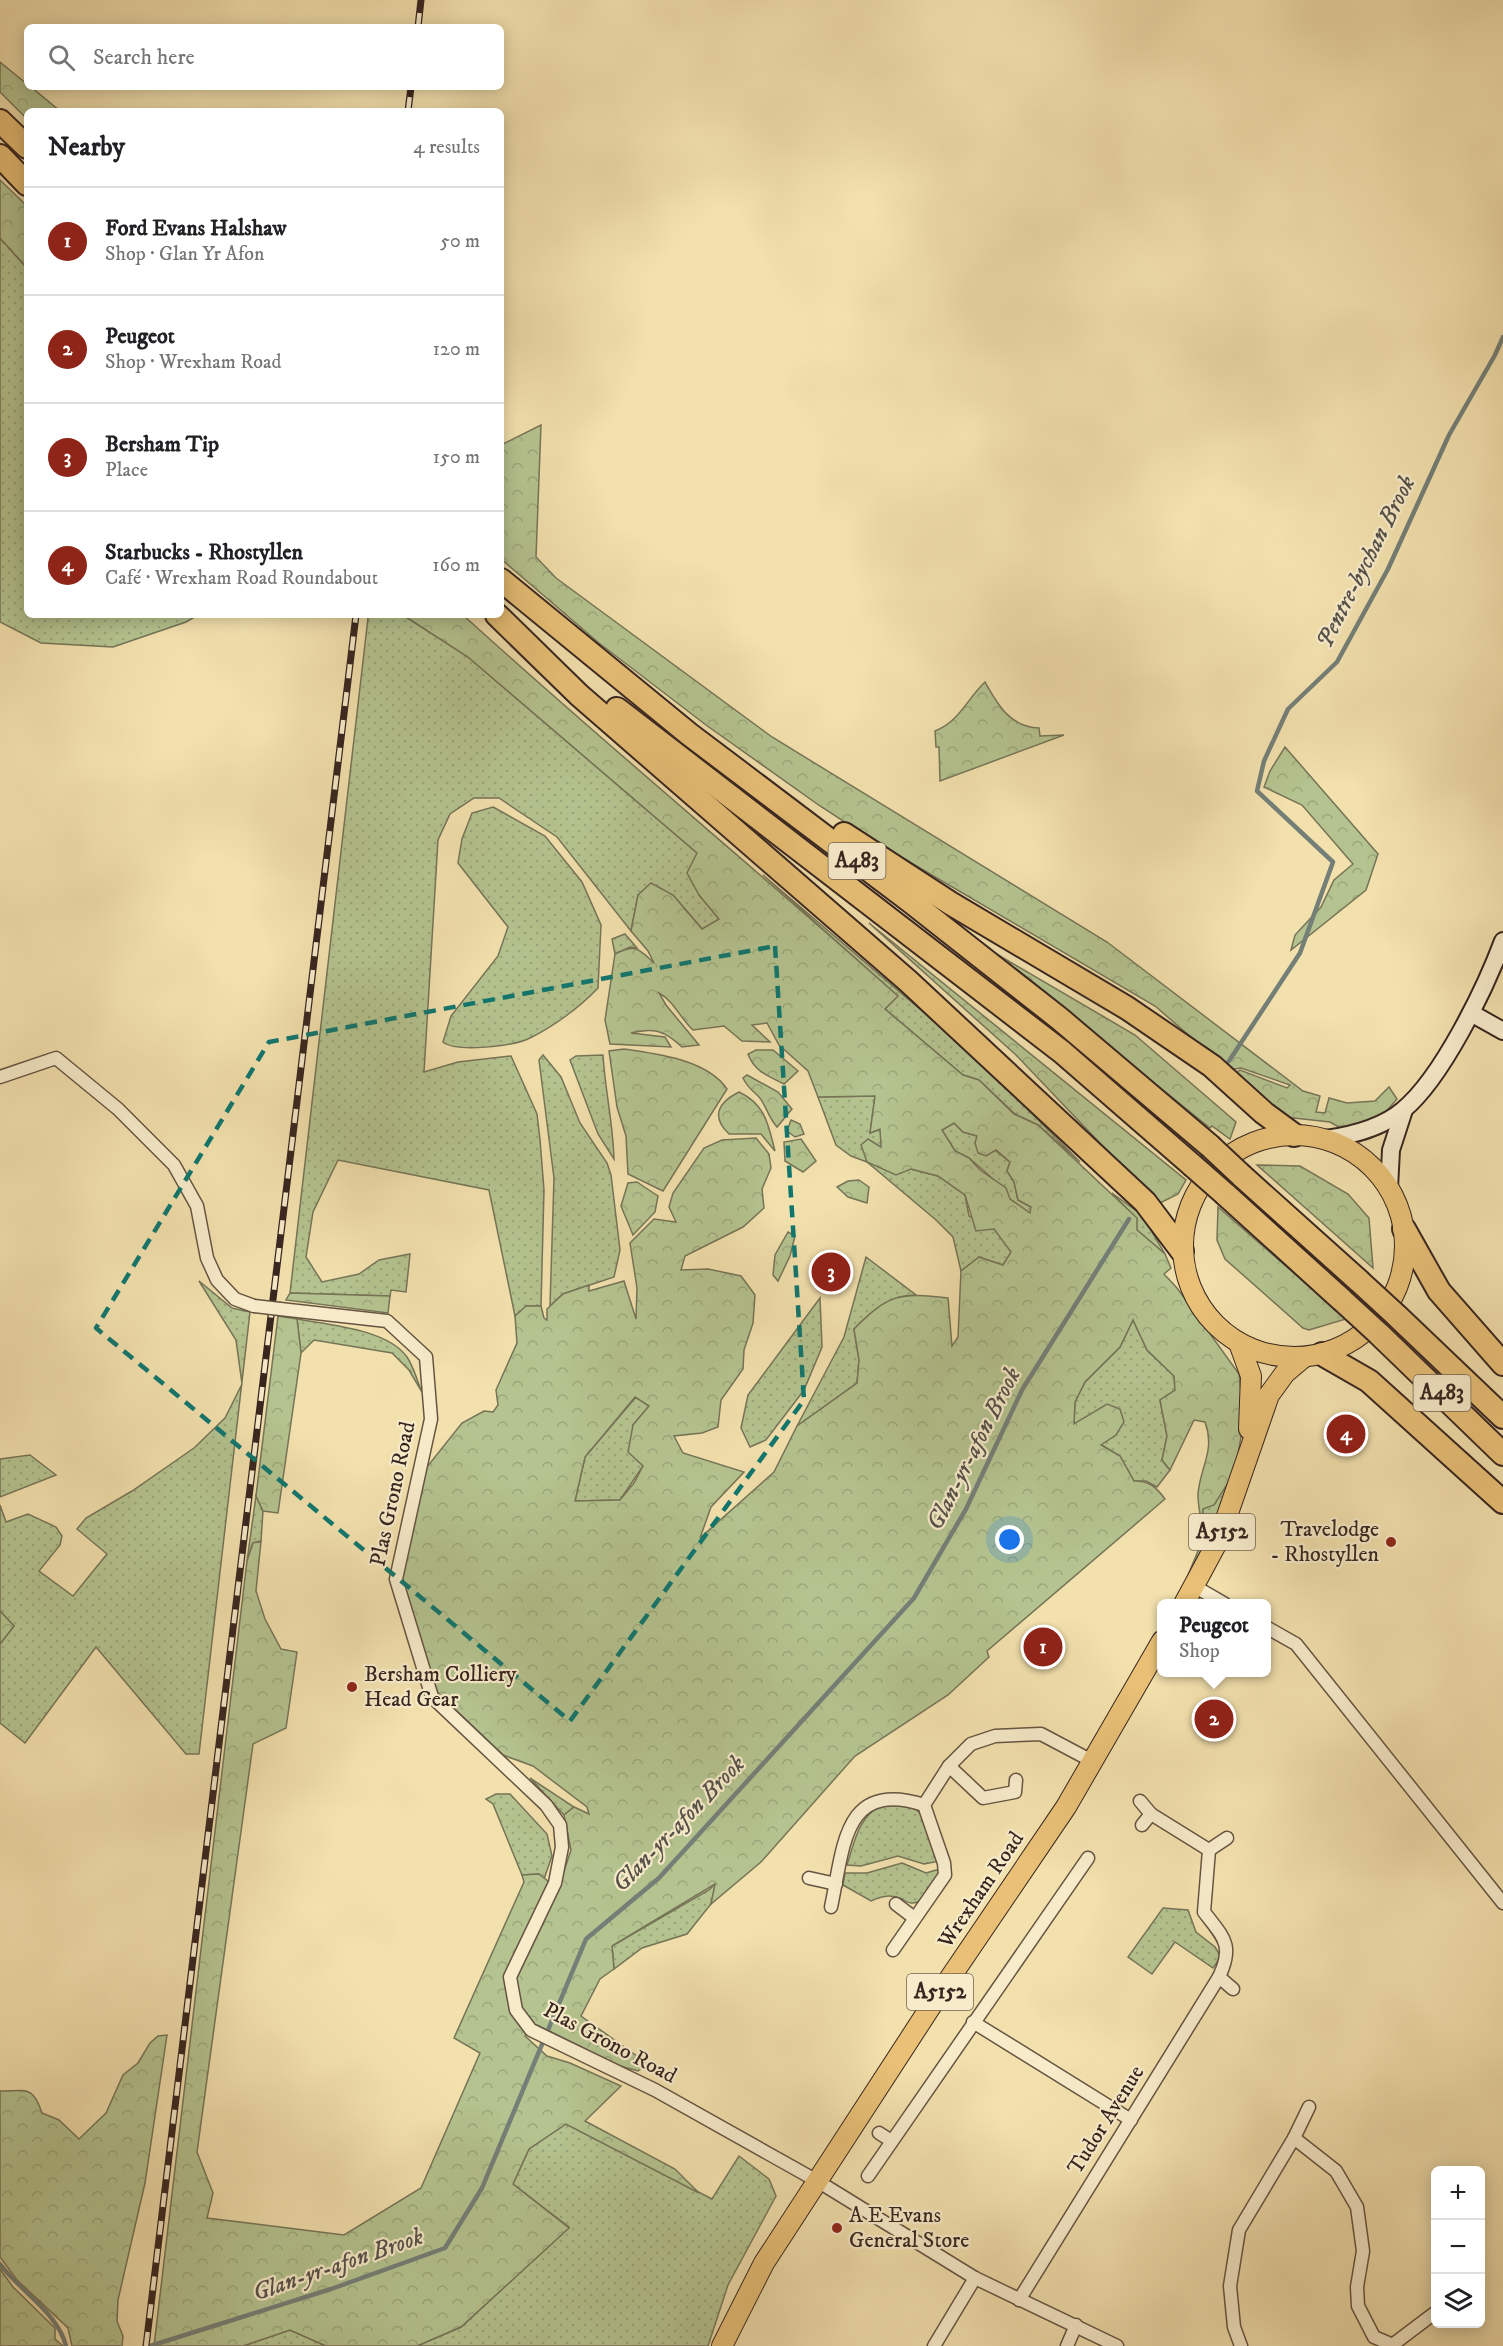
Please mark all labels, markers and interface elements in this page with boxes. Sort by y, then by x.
search box [24,24,504,90]
icon: search [45,41,78,74]
text: Search here [93,44,195,71]
text: Nearby [48,131,125,164]
text: 4 results [413,135,480,160]
text: Ford Evans Halshaw [105,215,287,242]
text: 1 [64,229,71,254]
text: 50 m [440,229,480,254]
text: Shop · Glan Yr Afon [105,242,265,267]
text: Peugeot [105,323,175,350]
text: 2 [63,337,72,362]
text: 120 m [433,337,480,362]
text: Shop · Wrexham Road [105,350,282,375]
text: Bersham Tip [105,431,219,458]
text: 3 [64,445,71,470]
text: 150 m [433,445,480,470]
text: Place [105,458,148,483]
water label: Pentre-bychan Brook [1310,471,1422,653]
text: Starbucks - Rhostyllen [105,539,303,566]
text: 4 [62,553,73,578]
text: 160 m [432,553,480,578]
text: Café · Wrexham Road Roundabout [105,566,378,591]
road number: A483 [828,843,886,879]
pin: 3 [812,1250,850,1294]
water label: Glan-yr-afon Brook [920,1363,1028,1535]
road number: A483 [1414,1375,1470,1411]
pin: 4 [1326,1412,1366,1456]
street label: Plas Grono Road [364,1419,422,1569]
road number: A5152 [1189,1514,1255,1550]
place label: Travelodge - Rhostyllen [1270,1516,1379,1568]
your location [995,1525,1024,1554]
marker: Travelodge - Rhostyllen [1384,1535,1398,1549]
popup [1157,1599,1271,1677]
text: Peugeot [1179,1612,1249,1639]
pin: 1 [1024,1624,1062,1670]
text: Shop [1179,1639,1220,1664]
place label: Bersham Colliery Head Gear [364,1661,517,1713]
marker: Bersham Colliery Head Gear [345,1680,359,1694]
pin: 2 [1194,1696,1234,1742]
water label: Glan-yr-afon Brook [606,1749,752,1899]
street label: Wrexham Road [932,1827,1030,1954]
road number: A5152 [907,1974,973,2010]
street label: Plas Grono Road [539,1996,681,2090]
street label: Tudor Avenue [1062,2060,1150,2180]
map controls [1431,2166,1485,2328]
button: + [1431,2166,1485,2220]
place label: A E Evans General Store [849,2202,969,2254]
button: − [1431,2220,1485,2274]
marker: A E Evans General Store [830,2221,844,2235]
water label: Glan-yr-afon Brook [249,2222,427,2308]
button: layers [1431,2274,1485,2328]

